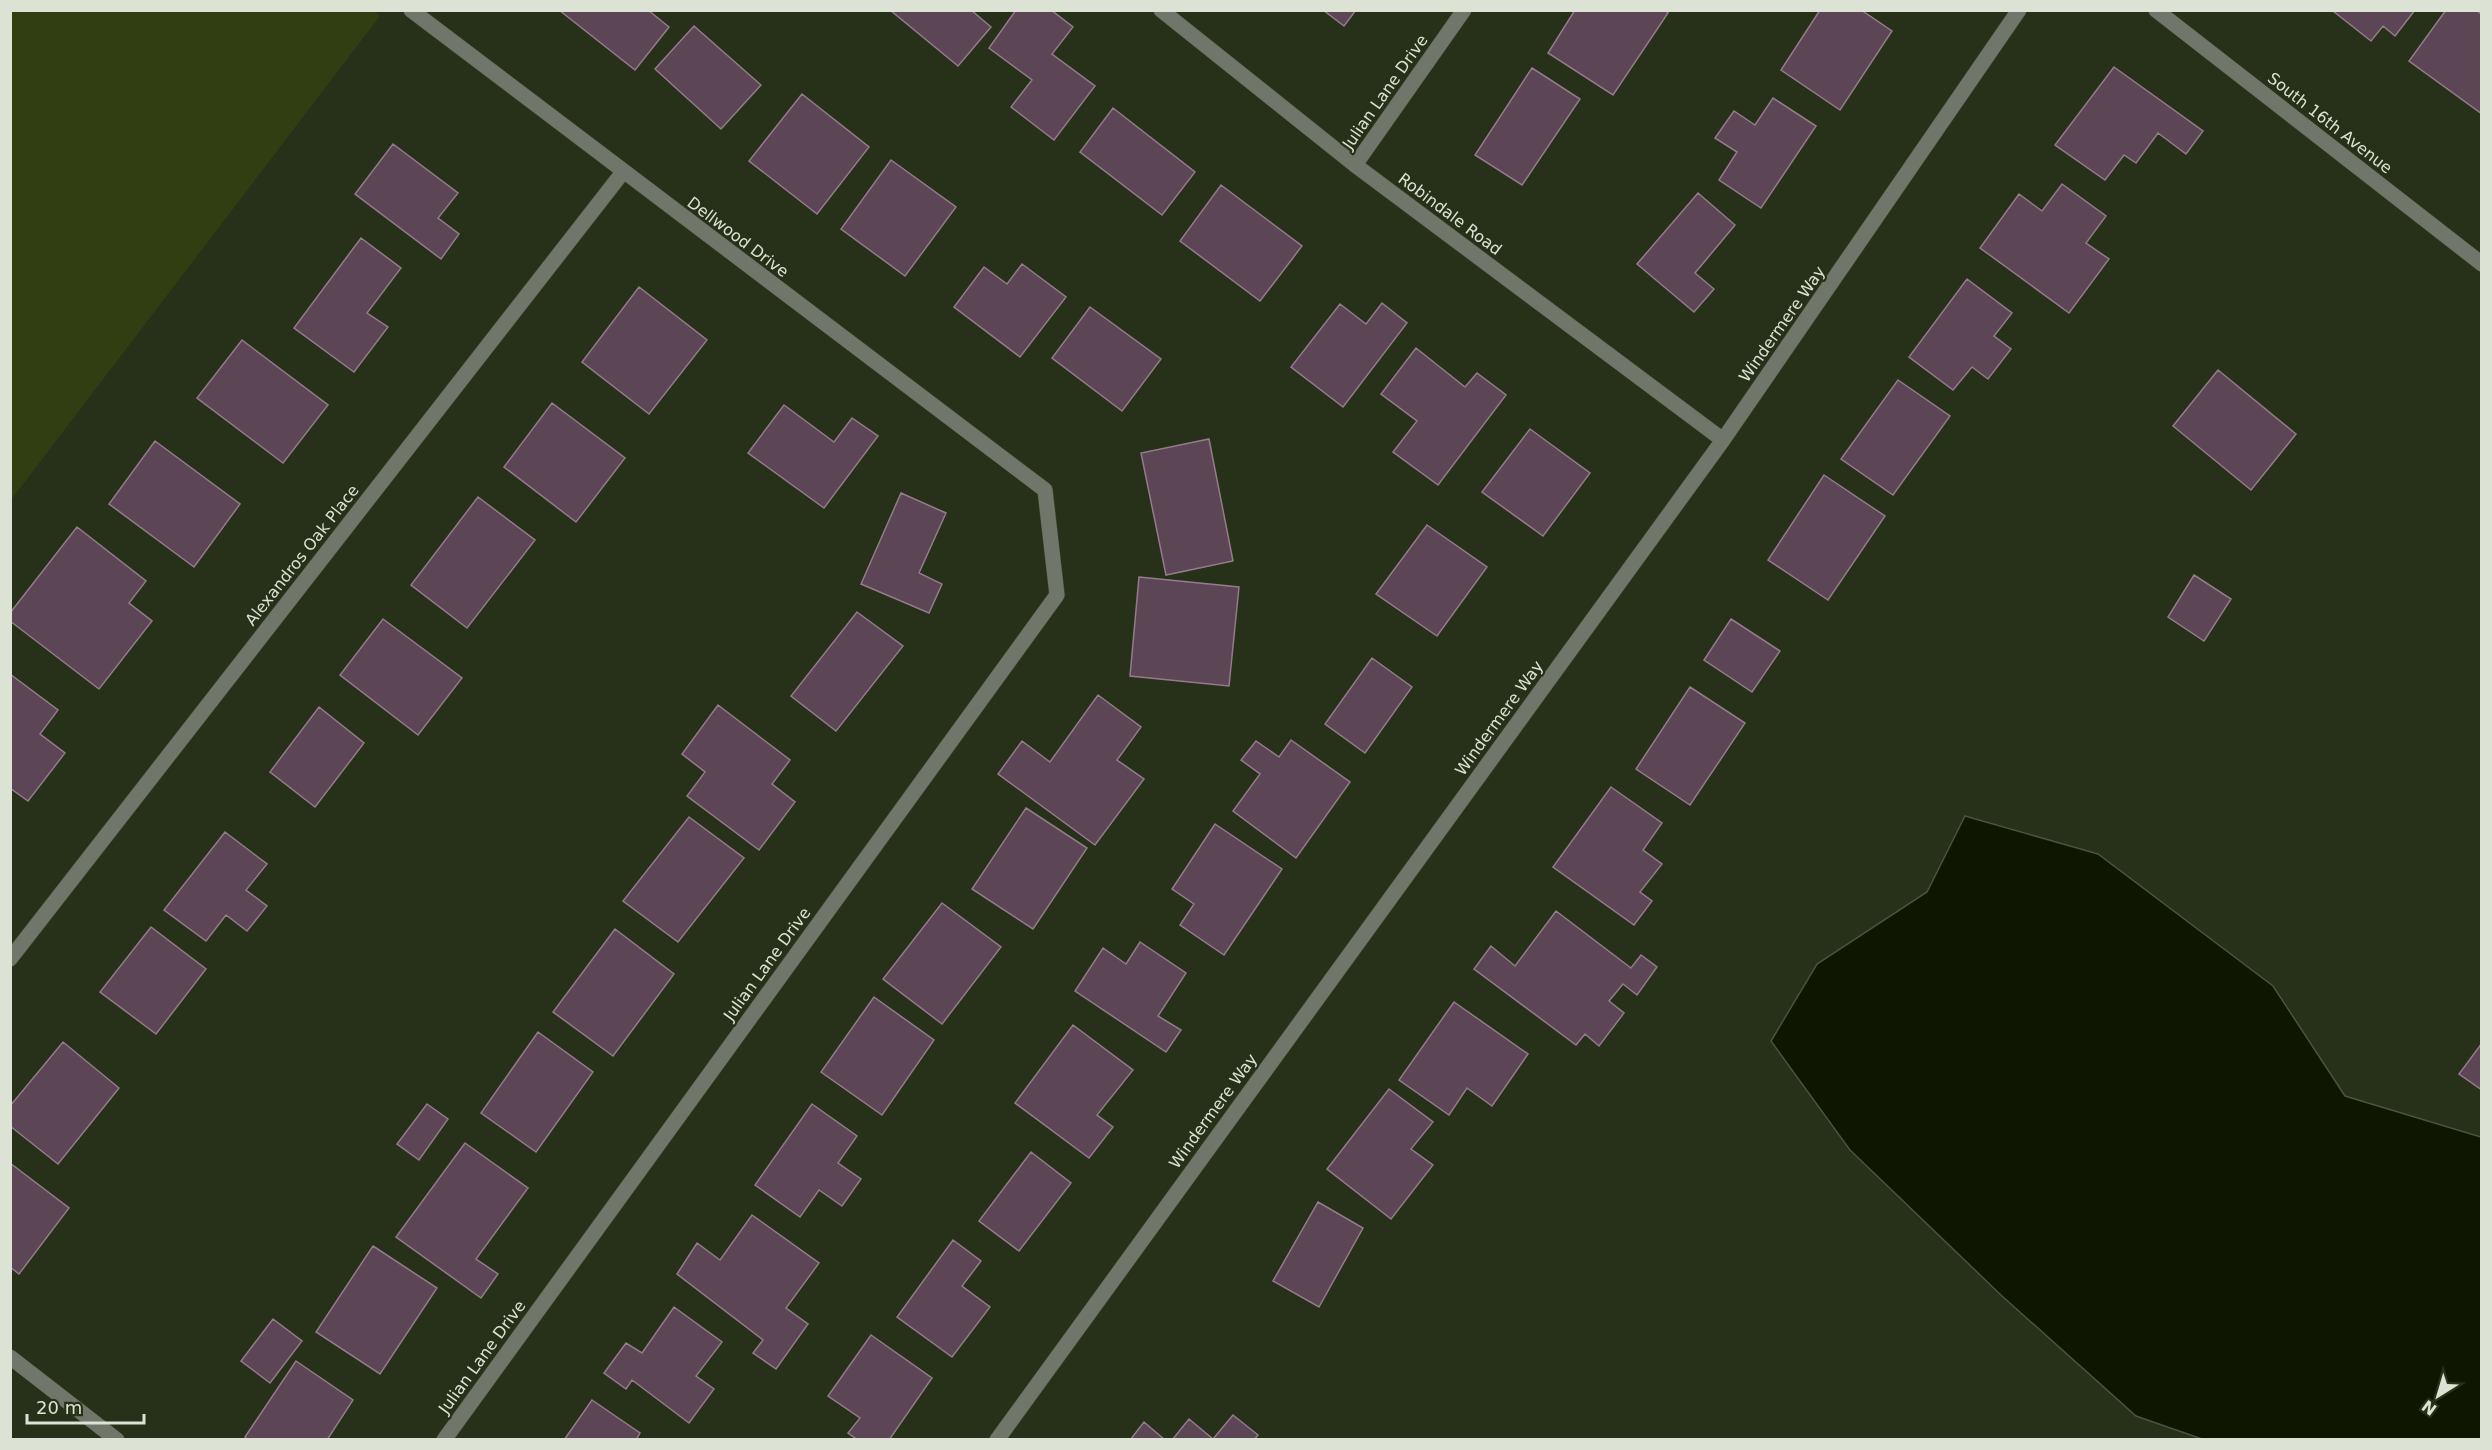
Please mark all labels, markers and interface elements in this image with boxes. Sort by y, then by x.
street label: Julian Lane Drive [1338,31,1432,154]
street label: South 16th Avenue [2264,68,2396,178]
street label: Robindale Road [1395,169,1505,259]
street label: Dellwood Drive [684,193,792,281]
street label: Windermere Way [1735,262,1829,386]
street label: Alexandros Oak Place [241,481,363,629]
street label: Windermere Way [1451,657,1547,779]
street label: Julian Lane Drive [719,904,814,1025]
street label: Windermere Way [1165,1050,1261,1172]
street label: Julian Lane Drive [434,1297,529,1418]
north arrow [2408,1366,2468,1426]
scale bar [27,1387,144,1425]
text: N [2418,1396,2440,1419]
text: 20 m [36,1397,82,1418]

